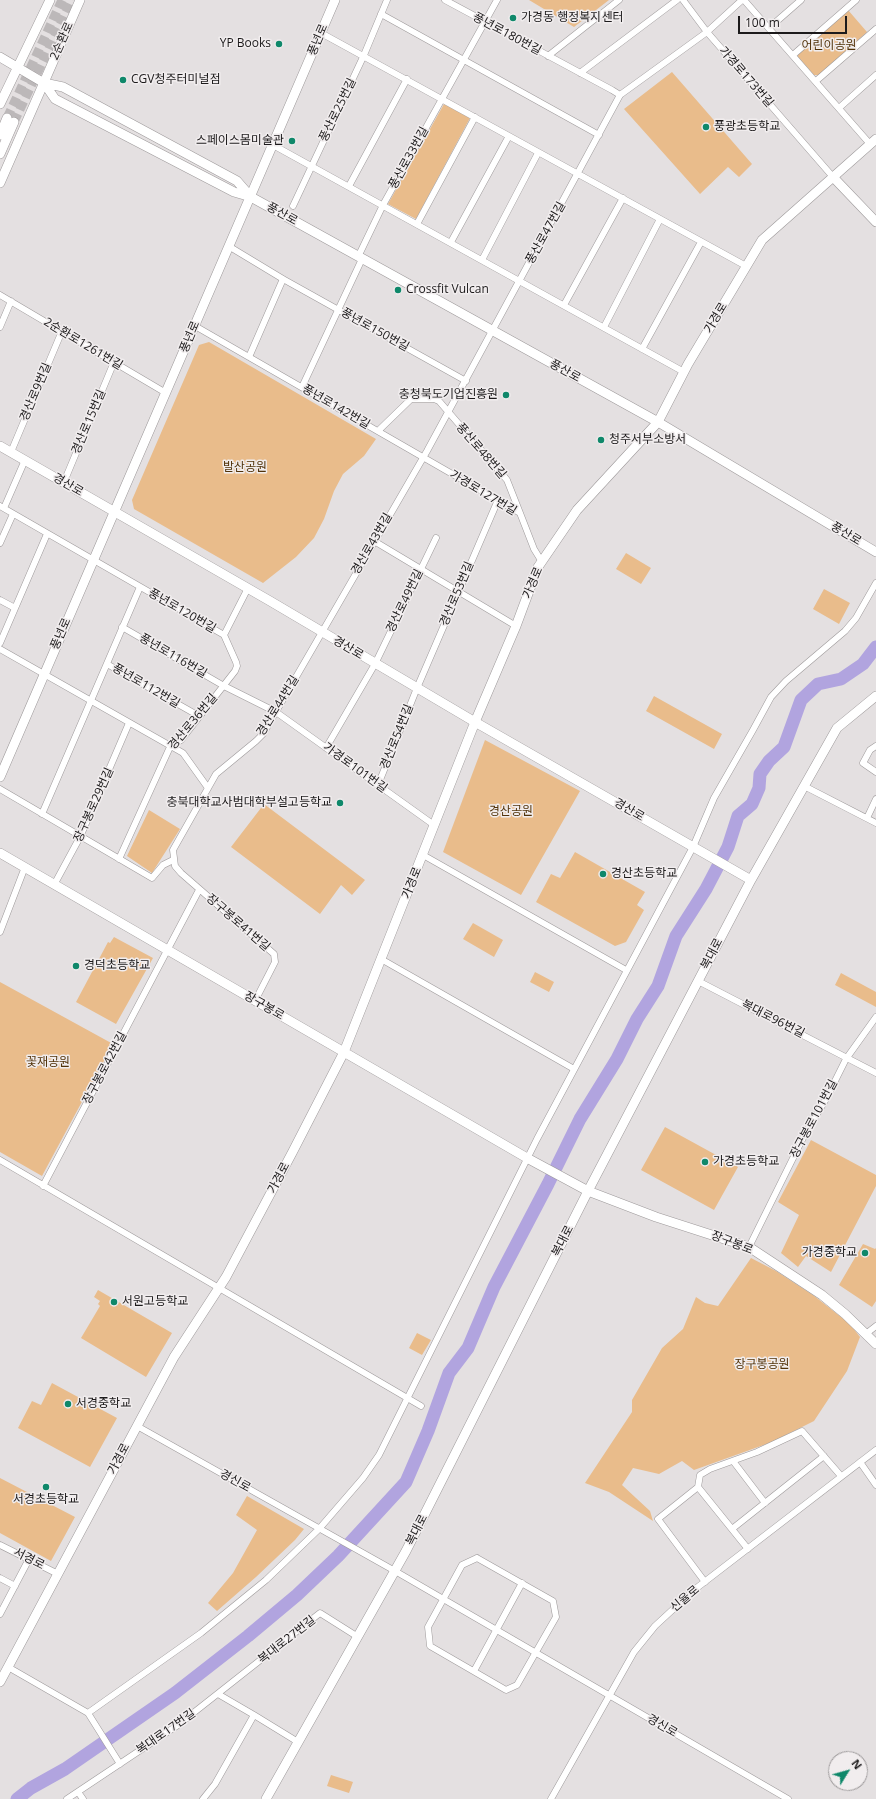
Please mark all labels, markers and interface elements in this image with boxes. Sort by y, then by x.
scale bar [740,8,849,34]
street label: 풍년로180번길 [470,10,544,58]
place label: 가경동 행정복지센터 [521,11,623,25]
marker: 가경동 행정복지센터 [508,13,518,23]
text: 100 m [745,14,780,31]
street label: 2순환로 [47,20,77,62]
street label: 풍년로 [305,22,331,58]
place label: YP Books [220,37,271,51]
marker: YP Books [274,39,284,49]
park label: 어린이공원 [801,39,857,53]
street label: 가경로173번길 [716,44,776,110]
place label: CGV청주터미널점 [131,73,221,87]
marker: CGV청주터미널점 [118,75,128,85]
street label: 풍산로25번길 [316,76,360,144]
place label: 풍광초등학교 [714,120,780,134]
marker: 풍광초등학교 [701,122,711,132]
street label: 풍산로33번길 [386,124,432,192]
place label: 스페이스몸미술관 [196,134,284,148]
marker: 스페이스몸미술관 [287,136,297,146]
street label: 풍산로47번길 [523,199,569,267]
street label: 풍산로 [264,200,300,228]
place label: Crossfit Vulcan [406,283,489,297]
marker: Crossfit Vulcan [393,285,403,295]
street label: 가경로 [701,300,731,336]
street label: 풍년로150번길 [338,305,412,355]
street label: 2순환로1261번길 [41,315,125,373]
street label: 풍년로 [177,319,203,355]
street label: 풍산로 [547,357,583,385]
street label: 경산로9번길 [17,361,55,423]
street label: 풍년로142번길 [300,382,372,432]
street label: 경산로15번길 [69,387,109,457]
place label: 충청북도기업진흥원 [399,388,498,402]
marker: 충청북도기업진흥원 [501,390,511,400]
street label: 풍산로48번길 [453,420,509,482]
place label: 청주서부소방서 [609,433,686,447]
marker: 청주서부소방서 [596,435,606,445]
park label: 발산공원 [223,461,267,475]
street label: 가경로127번길 [447,467,519,519]
street label: 경산로 [50,470,86,500]
street label: 경산로43번길 [349,511,395,577]
street label: 풍산로 [828,519,864,549]
street label: 경산로53번길 [437,559,477,629]
street label: 가경로 [520,565,546,601]
street label: 경산로49번길 [383,567,427,635]
street label: 풍년로120번길 [146,586,218,636]
street label: 풍년로 [48,616,74,652]
street label: 풍년로116번길 [137,631,209,681]
street label: 경산로 [330,633,366,663]
street label: 풍년로112번길 [110,661,182,711]
street label: 경산로44번길 [254,673,302,739]
street label: 경산로36번길 [165,691,221,753]
street label: 경산로54번길 [377,702,417,772]
street label: 가경로101번길 [320,740,390,796]
street label: 장구봉로29번길 [71,766,117,844]
street label: 경산로 [611,795,647,825]
place label: 충북대학교사범대학부설고등학교 [166,796,332,810]
marker: 충북대학교사범대학부설고등학교 [335,798,345,808]
park label: 경산공원 [489,805,533,819]
street label: 가경로 [399,865,425,901]
place label: 경산초등학교 [611,867,677,881]
marker: 경산초등학교 [598,869,608,879]
street label: 장구봉로41번길 [203,891,273,955]
street label: 복대로 [698,936,726,972]
place label: 경덕초등학교 [84,959,150,973]
marker: 경덕초등학교 [71,961,81,971]
street label: 장구봉로 [241,989,287,1023]
street label: 복대로96번길 [739,997,807,1041]
street label: 장구봉로42번길 [80,1029,130,1107]
park label: 꽃재공원 [26,1056,70,1070]
street label: 장구봉로101번길 [787,1077,841,1161]
place label: 가경초등학교 [713,1155,779,1169]
marker: 가경초등학교 [700,1157,710,1167]
street label: 가경로 [265,1160,293,1196]
street label: 복대로 [549,1223,577,1259]
street label: 장구봉로 [709,1228,755,1258]
place label: 가경중학교 [802,1246,857,1260]
marker: 가경중학교 [860,1248,870,1258]
place label: 서원고등학교 [122,1295,188,1309]
marker: 서원고등학교 [109,1297,119,1307]
park label: 장구봉공원 [734,1358,790,1372]
place label: 서경중학교 [76,1397,131,1411]
marker: 서경중학교 [63,1399,73,1409]
street label: 가경로 [105,1441,133,1477]
street label: 경신로 [217,1467,253,1495]
marker: 서경초등학교 [41,1482,51,1492]
place label: 서경초등학교 [13,1493,79,1507]
street label: 복대로 [403,1512,431,1548]
street label: 서경로 [11,1545,47,1573]
street label: 신율로 [668,1583,702,1615]
street label: 복대로27번길 [255,1613,319,1667]
street label: 복대로17번길 [134,1706,198,1758]
street label: 경신로 [644,1711,680,1741]
north arrow [828,1751,868,1791]
text: N [848,1756,866,1772]

